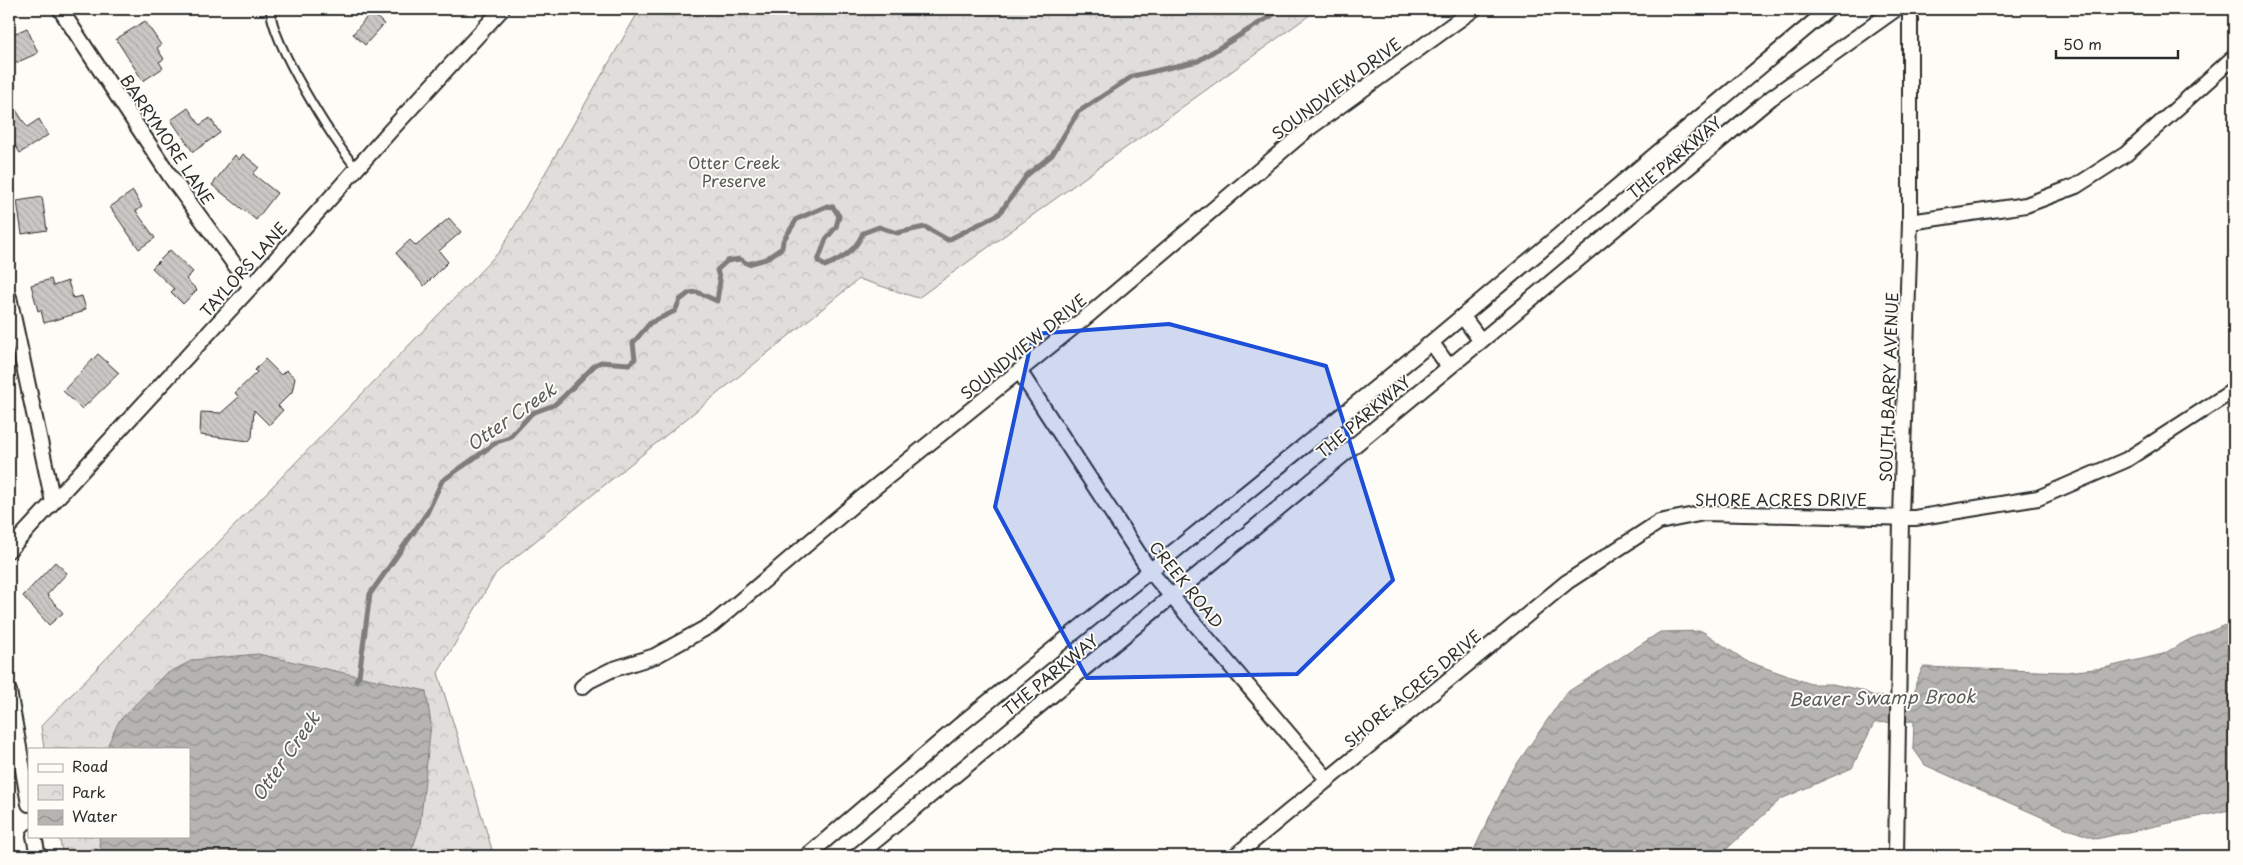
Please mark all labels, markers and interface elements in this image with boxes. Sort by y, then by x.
scale bar [2056,28,2178,60]
street label: SOUNDVIEW DRIVE [1266,31,1406,145]
text: 50 m [2063,32,2102,55]
street label: BARRYMORE LANE [115,69,221,209]
street label: THE PARKWAY [1621,110,1727,204]
park label: Otter Creek Preserve [688,150,780,192]
street label: TAYLORS LANE [194,216,292,322]
street label: SOUNDVIEW DRIVE [955,287,1091,405]
street label: SOUTH BARRY AVENUE [1873,291,1903,483]
street label: THE PARKWAY [1310,369,1416,463]
water label: Otter Creek [461,375,562,457]
street label: SHORE ACRES DRIVE [1695,487,1867,511]
street label: CREEK ROAD [1144,535,1230,633]
street label: SHORE ACRES DRIVE [1338,624,1486,752]
street label: THE PARKWAY [997,628,1103,720]
water label: Beaver Swamp Brook [1788,682,1976,712]
water label: Otter Creek [244,705,326,806]
legend [28,748,190,838]
text: Road [72,754,108,777]
text: Park [72,780,106,803]
text: Water [72,804,117,827]

